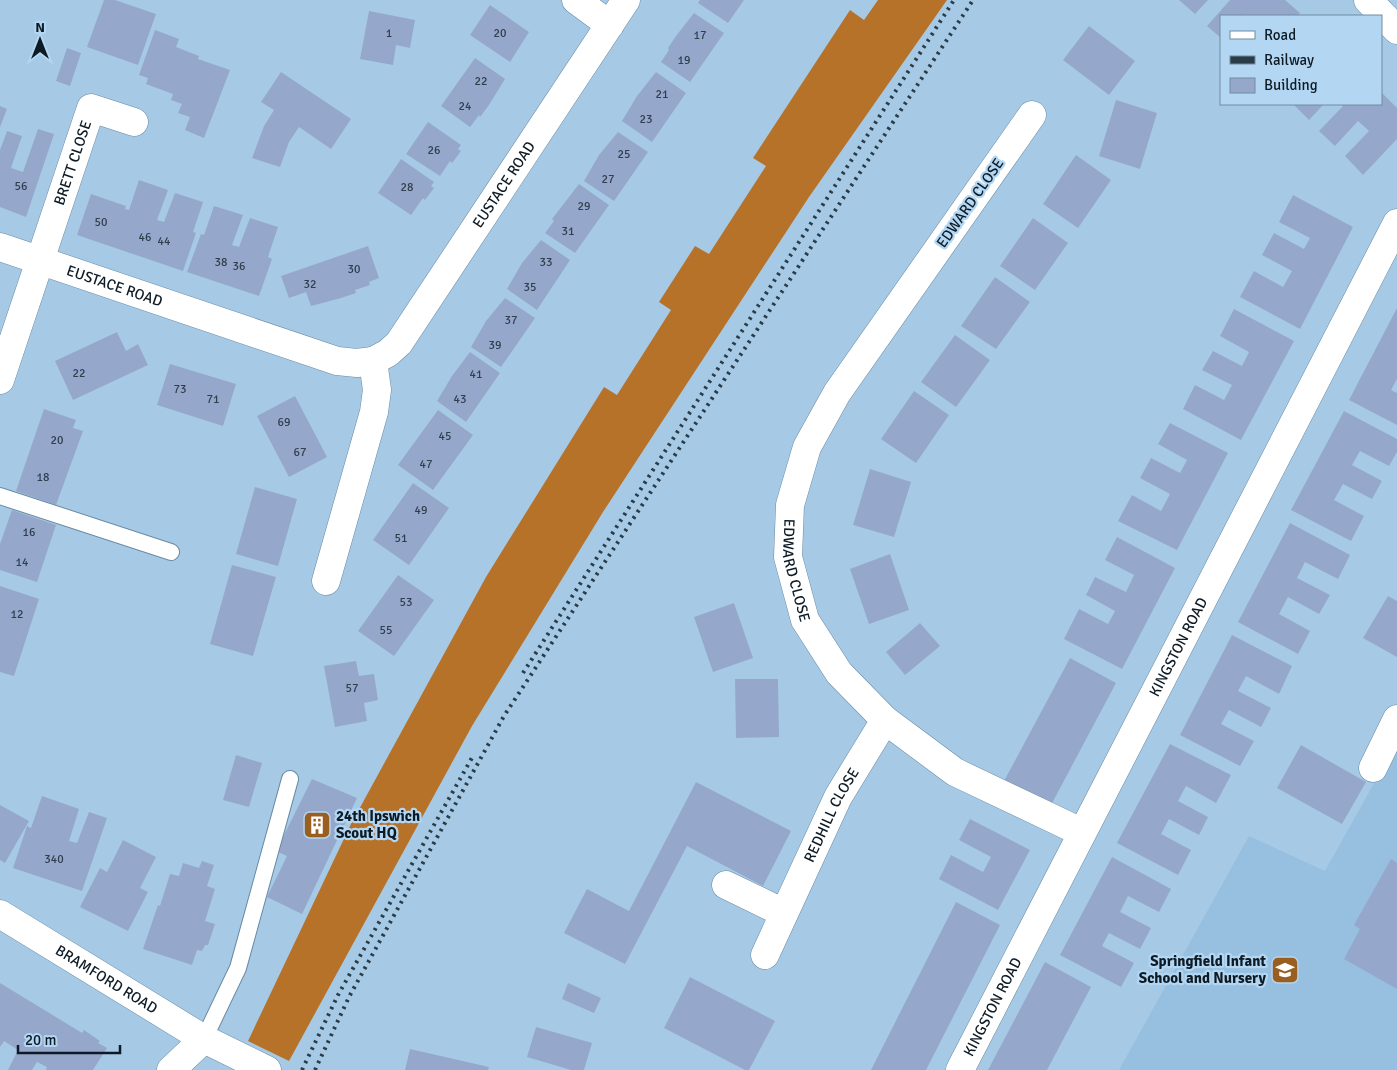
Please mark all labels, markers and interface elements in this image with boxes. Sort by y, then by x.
north arrow [15,15,65,65]
legend [1220,15,1382,105]
text: N [35,19,45,36]
house number: 1 [386,26,392,41]
house number: 20 [494,26,506,41]
text: Road [1264,26,1296,44]
house number: 17 [694,28,706,43]
text: Railway [1264,51,1314,69]
house number: 19 [678,53,690,68]
house number: 22 [475,74,487,89]
text: Building [1264,76,1318,94]
house number: 21 [656,87,668,102]
house number: 24 [459,99,472,114]
house number: 23 [640,112,652,127]
street label: BRETT CLOSE [50,118,95,208]
street label: EUSTACE ROAD [469,138,539,231]
house number: 26 [428,143,440,158]
house number: 25 [618,147,630,162]
street label: EDWARD CLOSE [933,155,1007,251]
house number: 27 [602,172,614,187]
house number: 56 [15,179,27,194]
house number: 28 [401,180,413,195]
house number: 29 [578,199,590,214]
house number: 50 [95,215,107,230]
house number: 31 [562,224,574,239]
house number: 46 [139,230,151,245]
house number: 44 [158,234,171,249]
house number: 38 [215,255,227,270]
house number: 33 [540,255,552,270]
house number: 36 [233,259,245,274]
street label: EUSTACE ROAD [64,261,165,310]
house number: 30 [348,262,360,277]
house number: 32 [304,277,316,292]
house number: 35 [524,280,536,295]
house number: 37 [505,313,517,328]
house number: 39 [489,338,501,353]
house number: 22 [73,366,85,381]
house number: 41 [470,367,482,382]
house number: 73 [174,382,186,397]
house number: 71 [207,392,219,407]
house number: 43 [454,392,466,407]
house number: 69 [278,415,290,430]
house number: 45 [439,429,451,444]
house number: 20 [51,433,63,448]
house number: 67 [294,445,306,460]
house number: 47 [420,457,432,472]
house number: 18 [37,470,49,485]
house number: 49 [415,503,427,518]
street label: EDWARD CLOSE [779,518,814,624]
house number: 16 [23,525,35,540]
house number: 51 [395,531,407,546]
house number: 14 [16,555,29,570]
street label: KINGSTON ROAD [1145,594,1211,700]
house number: 53 [400,595,412,610]
house number: 12 [11,607,23,622]
house number: 55 [380,623,392,638]
house number: 57 [346,681,358,696]
street label: REDHILL CLOSE [800,764,863,865]
place label: 24th Ipswich Scout HQ [336,807,420,842]
building icon: 24th Ipswich Scout HQ [302,810,332,840]
house number: 340 [44,852,64,867]
street label: BRAMFORD ROAD [52,941,161,1017]
place label: Springfield Infant School and Nursery [1139,952,1267,987]
street label: KINGSTON ROAD [960,954,1026,1059]
school or university icon: Springfield Infant School and Nursery [1270,955,1300,985]
scale bar [18,1022,120,1054]
text: 20 m [25,1031,56,1049]

